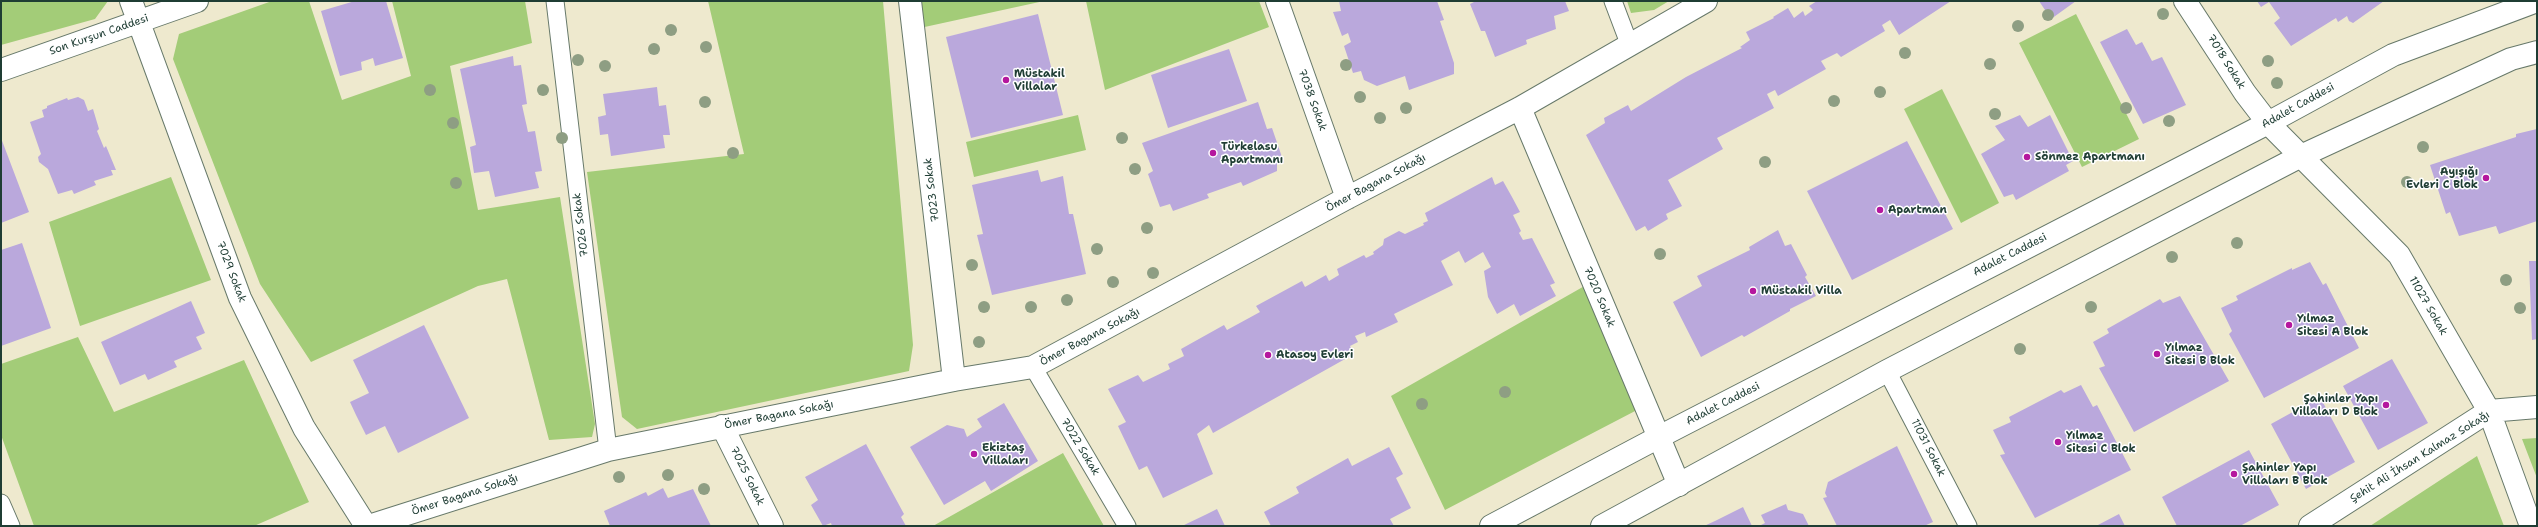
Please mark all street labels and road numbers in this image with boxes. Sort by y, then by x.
street label: Son Kurşun Caddesi [48,12,150,58]
street label: 7018 Sokak [2204,32,2248,92]
street label: 7038 Sokak [1295,67,1329,133]
street label: Adalet Caddesi [2259,81,2337,131]
street label: Ömer Bagana Sokağı [1324,151,1428,215]
street label: 7023 Sokak [922,157,942,223]
street label: 7026 Sokak [571,192,591,258]
street label: Adalet Caddesi [1971,231,2049,279]
street label: 7029 Sokak [213,239,249,305]
street label: 7020 Sokak [1580,265,1618,329]
street label: 11027 Sokak [2406,274,2450,338]
street label: Ömer Bagana Sokağı [1038,305,1142,369]
street label: Adalet Caddesi [1684,380,1762,428]
street label: Ömer Bagana Sokağı [723,398,835,432]
street label: Şehit Ali İhsan Kalmaz Sokağı [2348,408,2492,506]
street label: 7022 Sokak [1058,416,1102,478]
street label: 11031 Sokak [1908,417,1948,479]
street label: 7025 Sokak [727,444,767,508]
street label: Ömer Bagana Sokağı [410,472,520,518]

